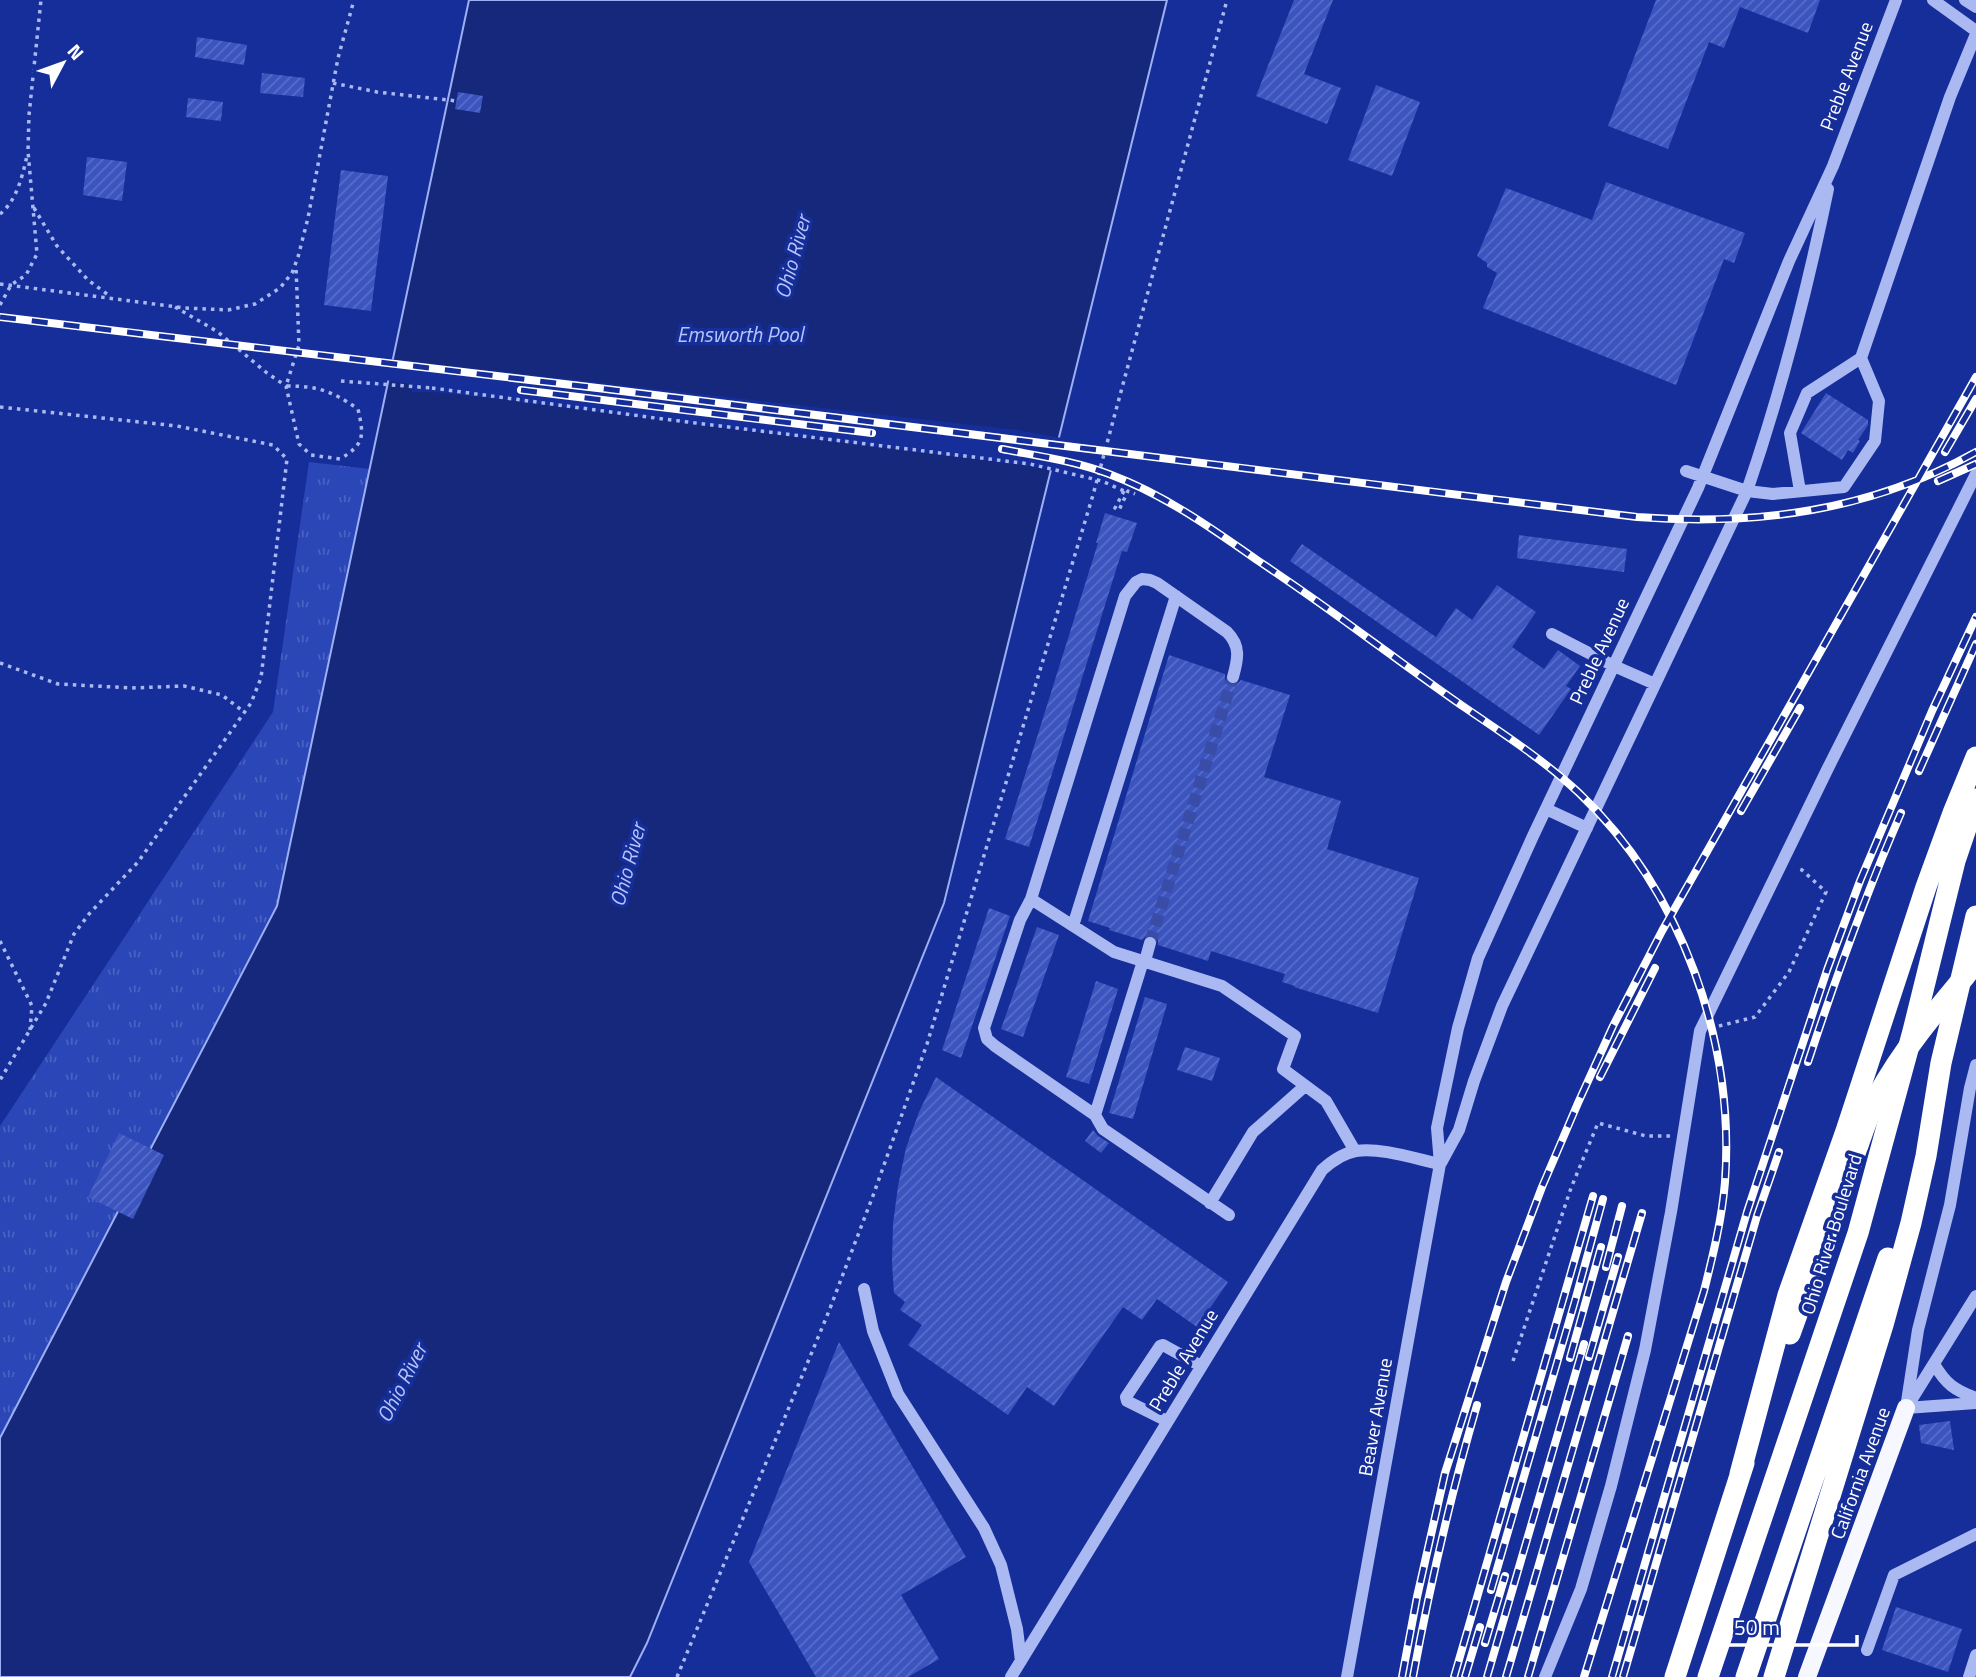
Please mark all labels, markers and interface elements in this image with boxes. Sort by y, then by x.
street label: Preble Avenue [1811,17,1880,135]
north arrow [28,28,98,98]
text: N [61,37,91,66]
water label: Ohio River [766,209,819,302]
water label: Emsworth Pool [677,318,806,350]
street label: Preble Avenue [1561,593,1636,709]
water label: Ohio River [601,817,654,910]
street label: Ohio River Boulevard [1792,1150,1869,1318]
street label: Preble Avenue [1141,1303,1225,1416]
water label: Ohio River [368,1335,436,1428]
street label: Beaver Avenue [1350,1356,1399,1478]
street label: California Avenue [1822,1403,1897,1543]
scale bar [1724,1604,1857,1648]
text: 50 m [1734,1611,1780,1643]

